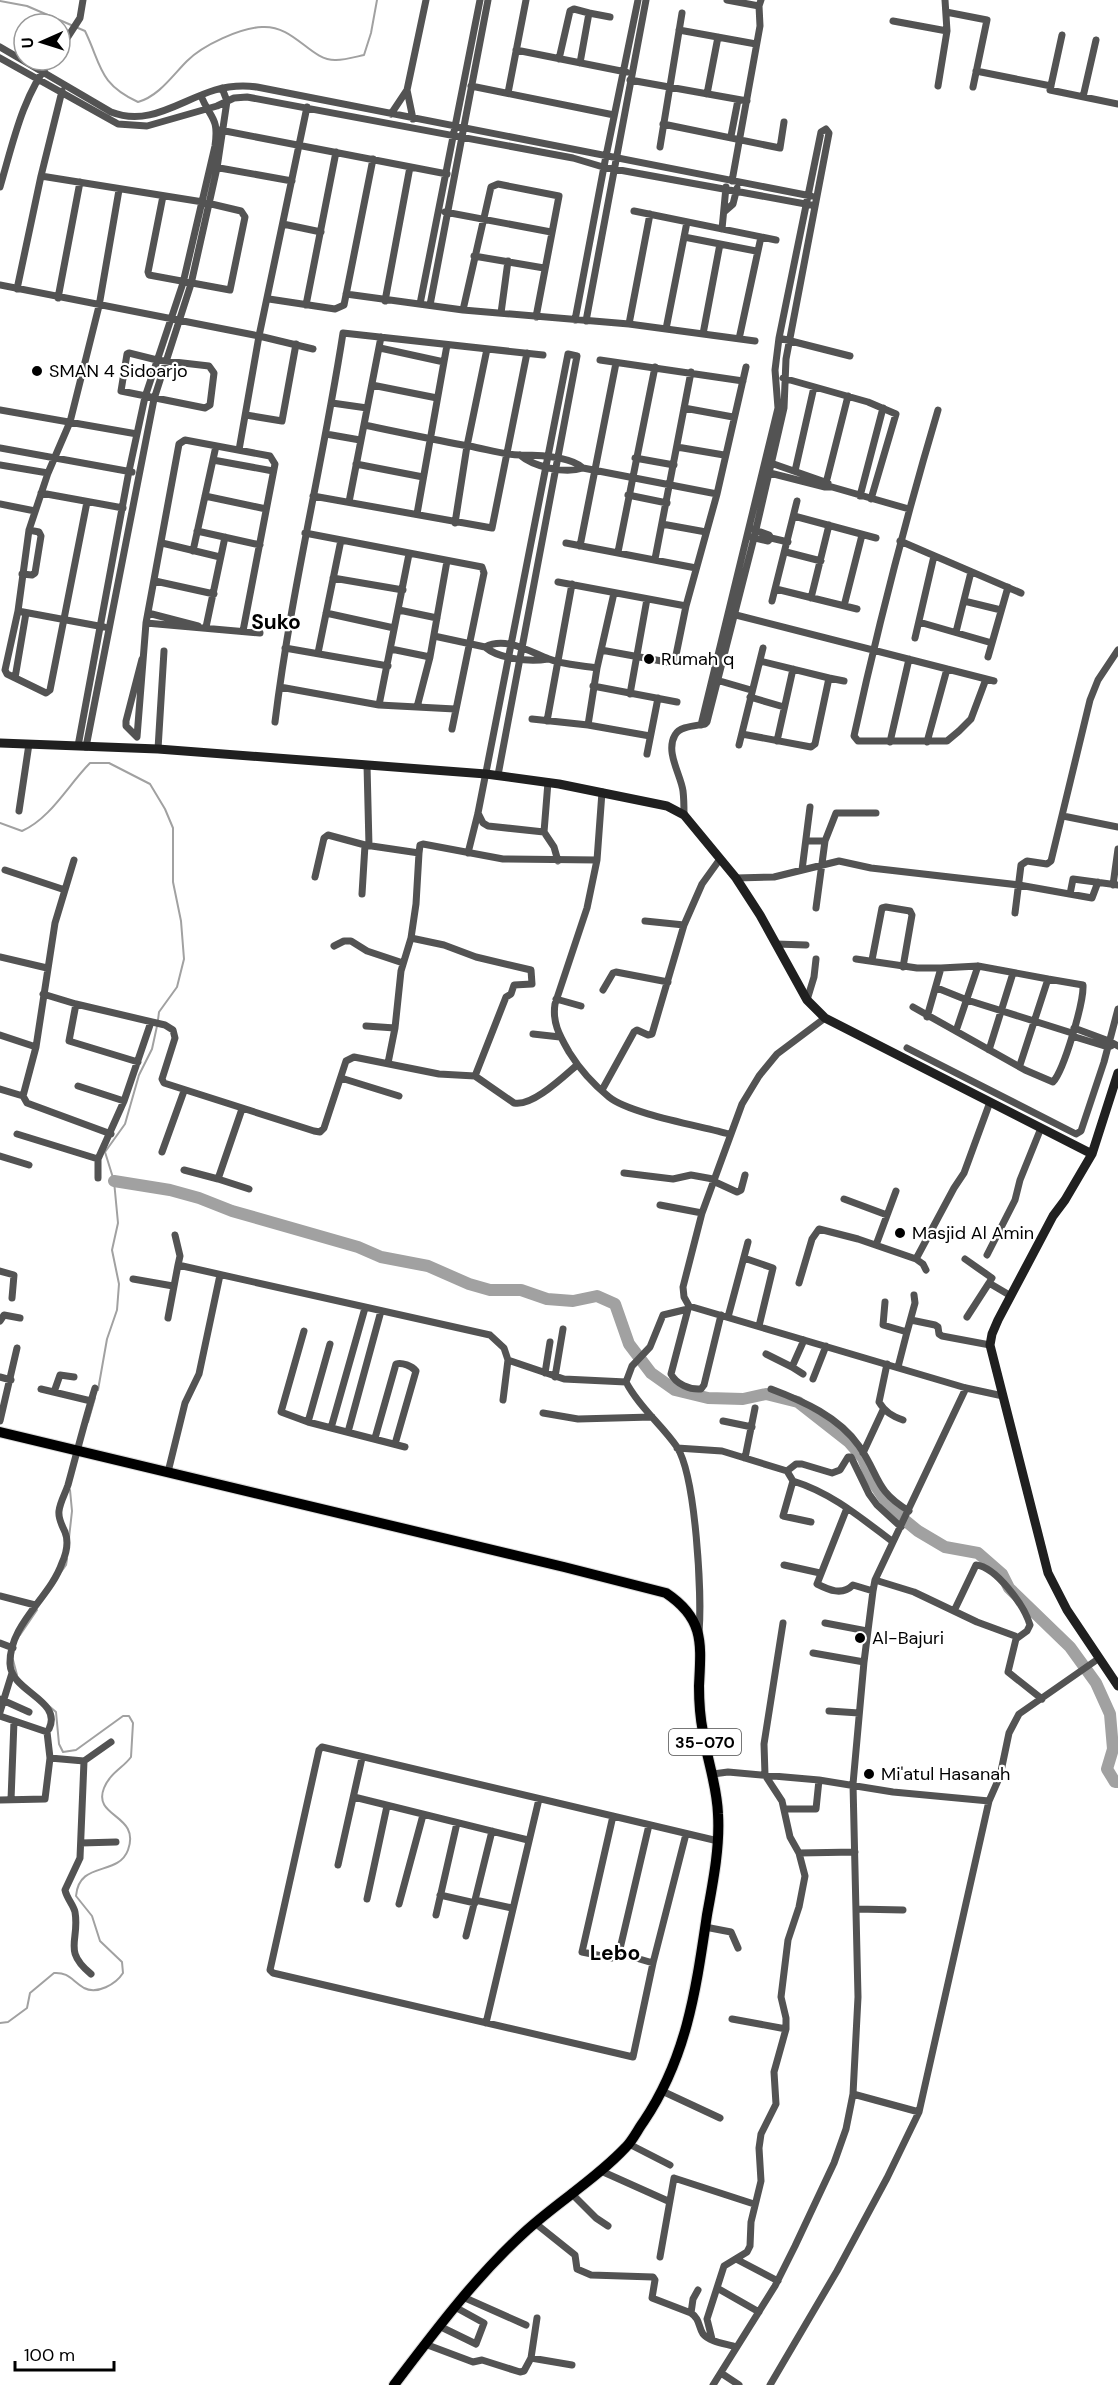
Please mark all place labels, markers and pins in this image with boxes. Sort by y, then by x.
place label: SMAN 4 Sidoarjo [49,359,188,383]
marker: SMAN 4 Sidoarjo [30,364,44,378]
place label: Rumah q [661,647,734,671]
marker: Rumah q [642,652,656,666]
place label: Masjid Al Amin [912,1221,1034,1245]
marker: Masjid Al Amin [893,1226,907,1240]
place label: Al-Bajuri [872,1626,944,1650]
marker: Al-Bajuri [853,1631,867,1645]
place label: Mi'atul Hasanah [881,1762,1010,1786]
marker: Mi'atul Hasanah [862,1767,876,1781]

